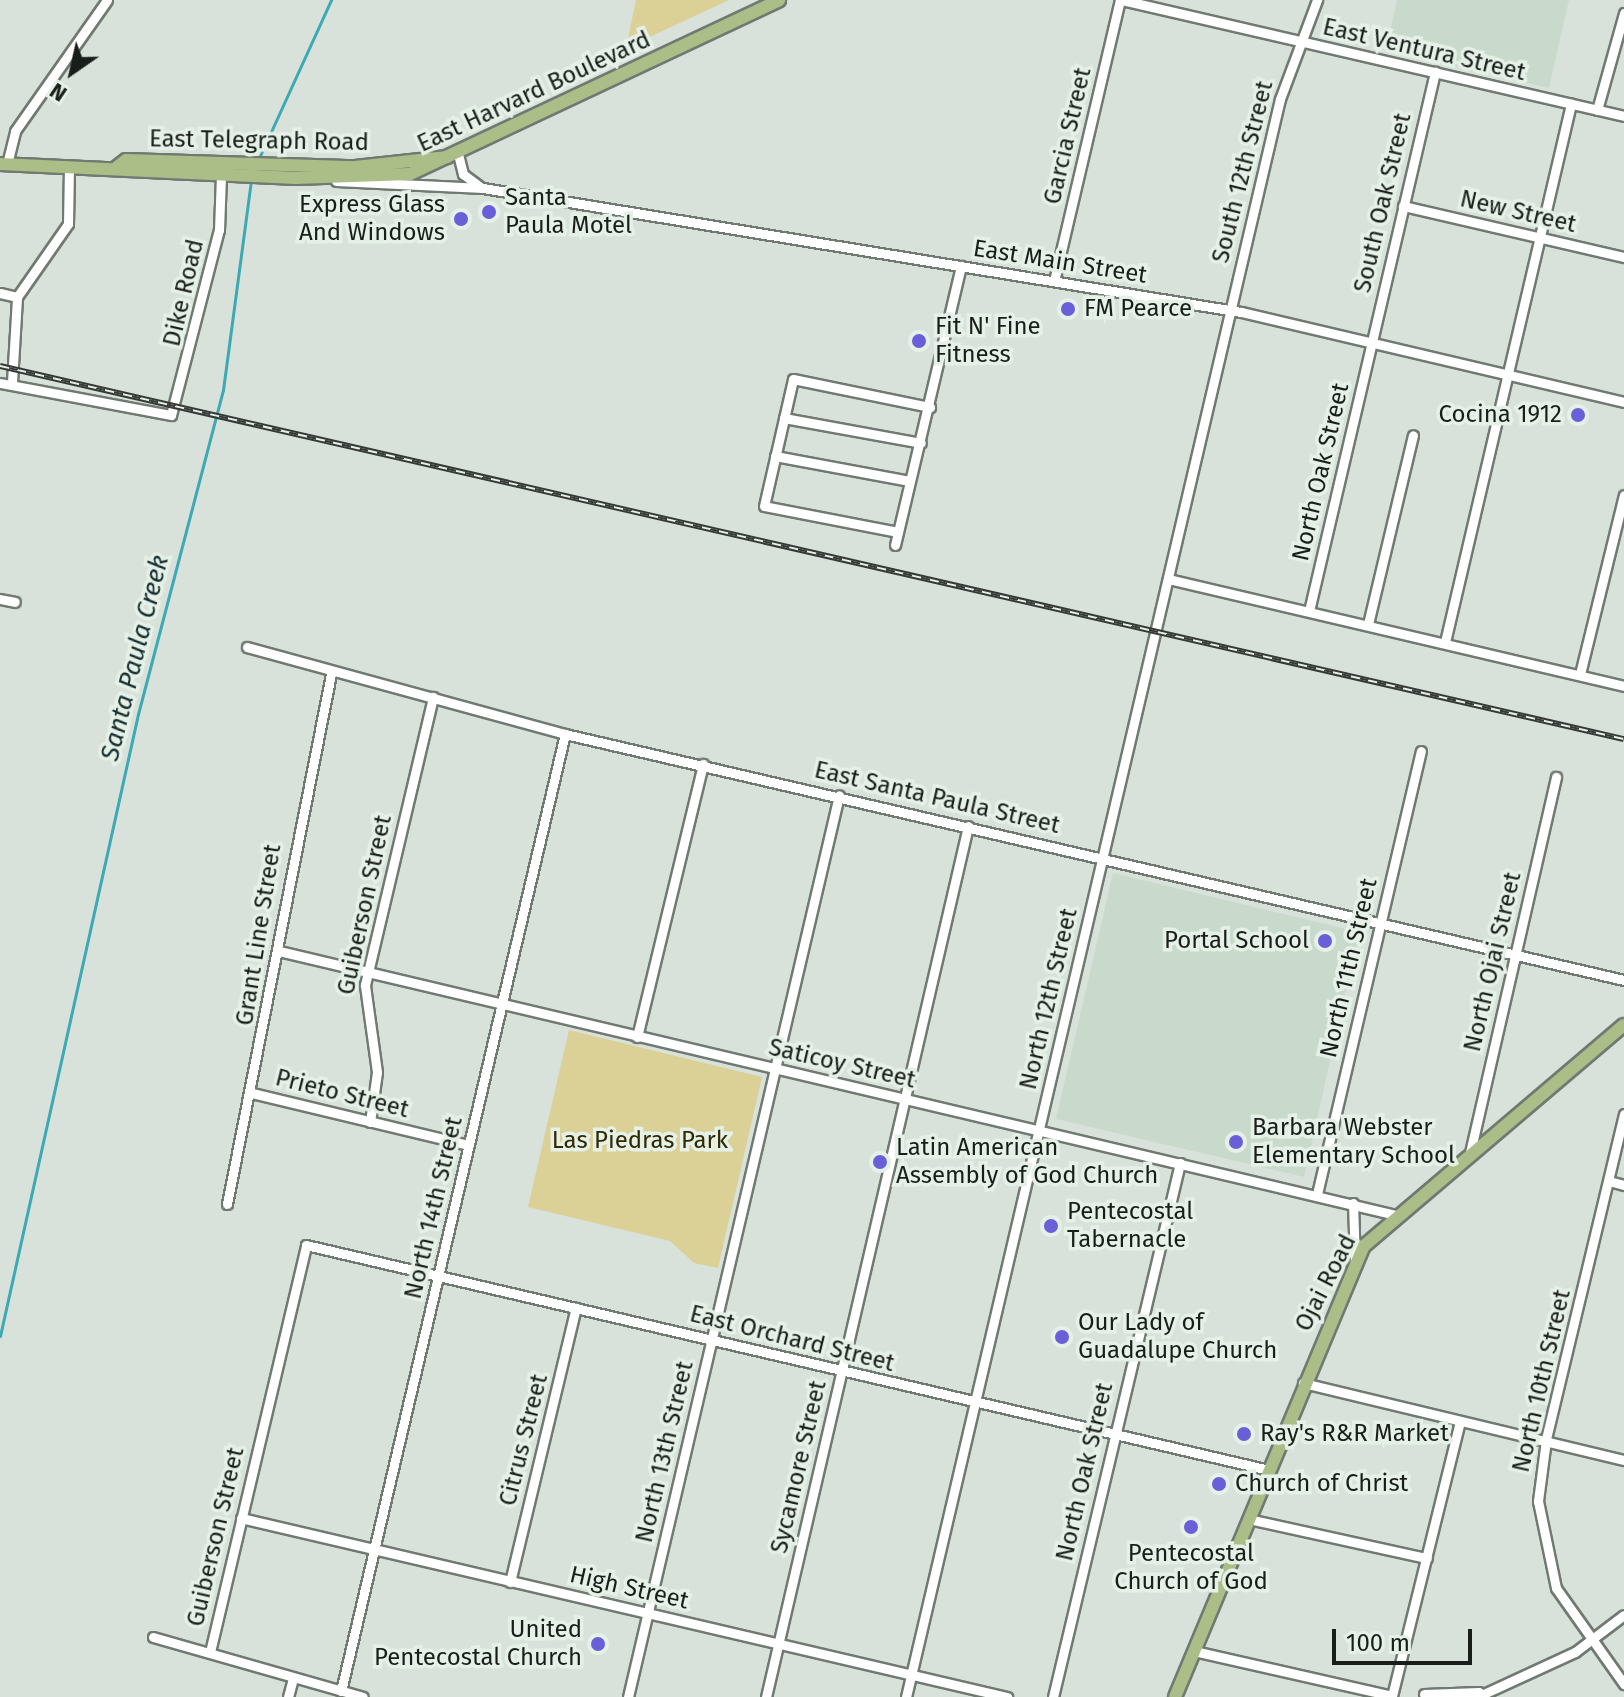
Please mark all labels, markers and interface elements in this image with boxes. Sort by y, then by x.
street label: East Ventura Street [1320,13,1528,87]
street label: East Harvard Boulevard [413,25,655,159]
north arrow [32,32,112,112]
street label: Garcia Street [1038,65,1098,207]
text: N [45,77,72,108]
street label: South 12th Street [1206,78,1280,266]
street label: South Oak Street [1348,110,1418,296]
street label: East Telegraph Road [149,125,369,157]
place label: Santa Paula Motel [505,184,632,240]
street label: New Street [1457,185,1579,239]
place label: Express Glass And Windows [299,191,445,247]
marker: Santa Paula Motel [480,203,498,221]
marker: Express Glass And Windows [452,210,470,228]
street label: East Main Street [971,234,1149,290]
street label: Dike Road [158,237,210,349]
place label: FM Pearce [1084,295,1192,323]
marker: FM Pearce [1059,300,1077,318]
place label: Fit N' Fine Fitness [935,313,1041,369]
marker: Fit N' Fine Fitness [910,332,928,350]
street label: North Oak Street [1287,380,1355,564]
place label: Cocina 1912 [1439,401,1562,429]
marker: Cocina 1912 [1569,406,1587,424]
water label: Santa Paula Creek [94,552,176,764]
street label: East Santa Paula Street [812,756,1062,840]
street label: Guiberson Street [332,813,398,997]
street label: Grant Line Street [230,842,288,1028]
street label: North Ojai Street [1458,869,1528,1055]
street label: North 11th Street [1314,875,1384,1061]
street label: North 12th Street [1014,906,1084,1092]
place label: Portal School [1164,927,1309,955]
marker: Portal School [1316,932,1334,950]
street label: Saticoy Street [766,1033,918,1095]
street label: Prieto Street [272,1064,412,1124]
street label: North 14th Street [399,1114,469,1302]
place label: Barbara Webster Elementary School [1252,1114,1455,1170]
park label: Las Piedras Park [552,1127,728,1155]
marker: Barbara Webster Elementary School [1227,1133,1245,1151]
place label: Latin American Assembly of God Church [896,1134,1158,1190]
marker: Latin American Assembly of God Church [871,1153,889,1171]
place label: Pentecostal Tabernacle [1067,1198,1193,1254]
marker: Pentecostal Tabernacle [1042,1217,1060,1235]
street label: Ojai Road [1289,1230,1363,1336]
street label: North 10th Street [1507,1287,1577,1475]
street label: East Orchard Street [687,1300,897,1378]
place label: Our Lady of Guadalupe Church [1078,1309,1277,1365]
marker: Our Lady of Guadalupe Church [1053,1328,1071,1346]
street label: North 13th Street [630,1358,700,1546]
street label: Citrus Street [494,1371,554,1509]
street label: Sycamore Street [765,1378,833,1556]
street label: North Oak Street [1051,1380,1119,1564]
place label: Ray's R&R Market [1260,1420,1449,1448]
marker: Ray's R&R Market [1235,1425,1253,1443]
street label: Guiberson Street [181,1445,251,1629]
place label: Church of Christ [1235,1470,1408,1498]
marker: Church of Christ [1210,1475,1228,1493]
marker: Pentecostal Church of God [1182,1518,1200,1536]
place label: Pentecostal Church of God [1114,1540,1268,1596]
street label: High Street [567,1560,691,1616]
scale bar [1336,1613,1476,1663]
place label: United Pentecostal Church [374,1616,582,1672]
text: 100 m [1346,1629,1410,1657]
marker: United Pentecostal Church [589,1635,607,1653]

